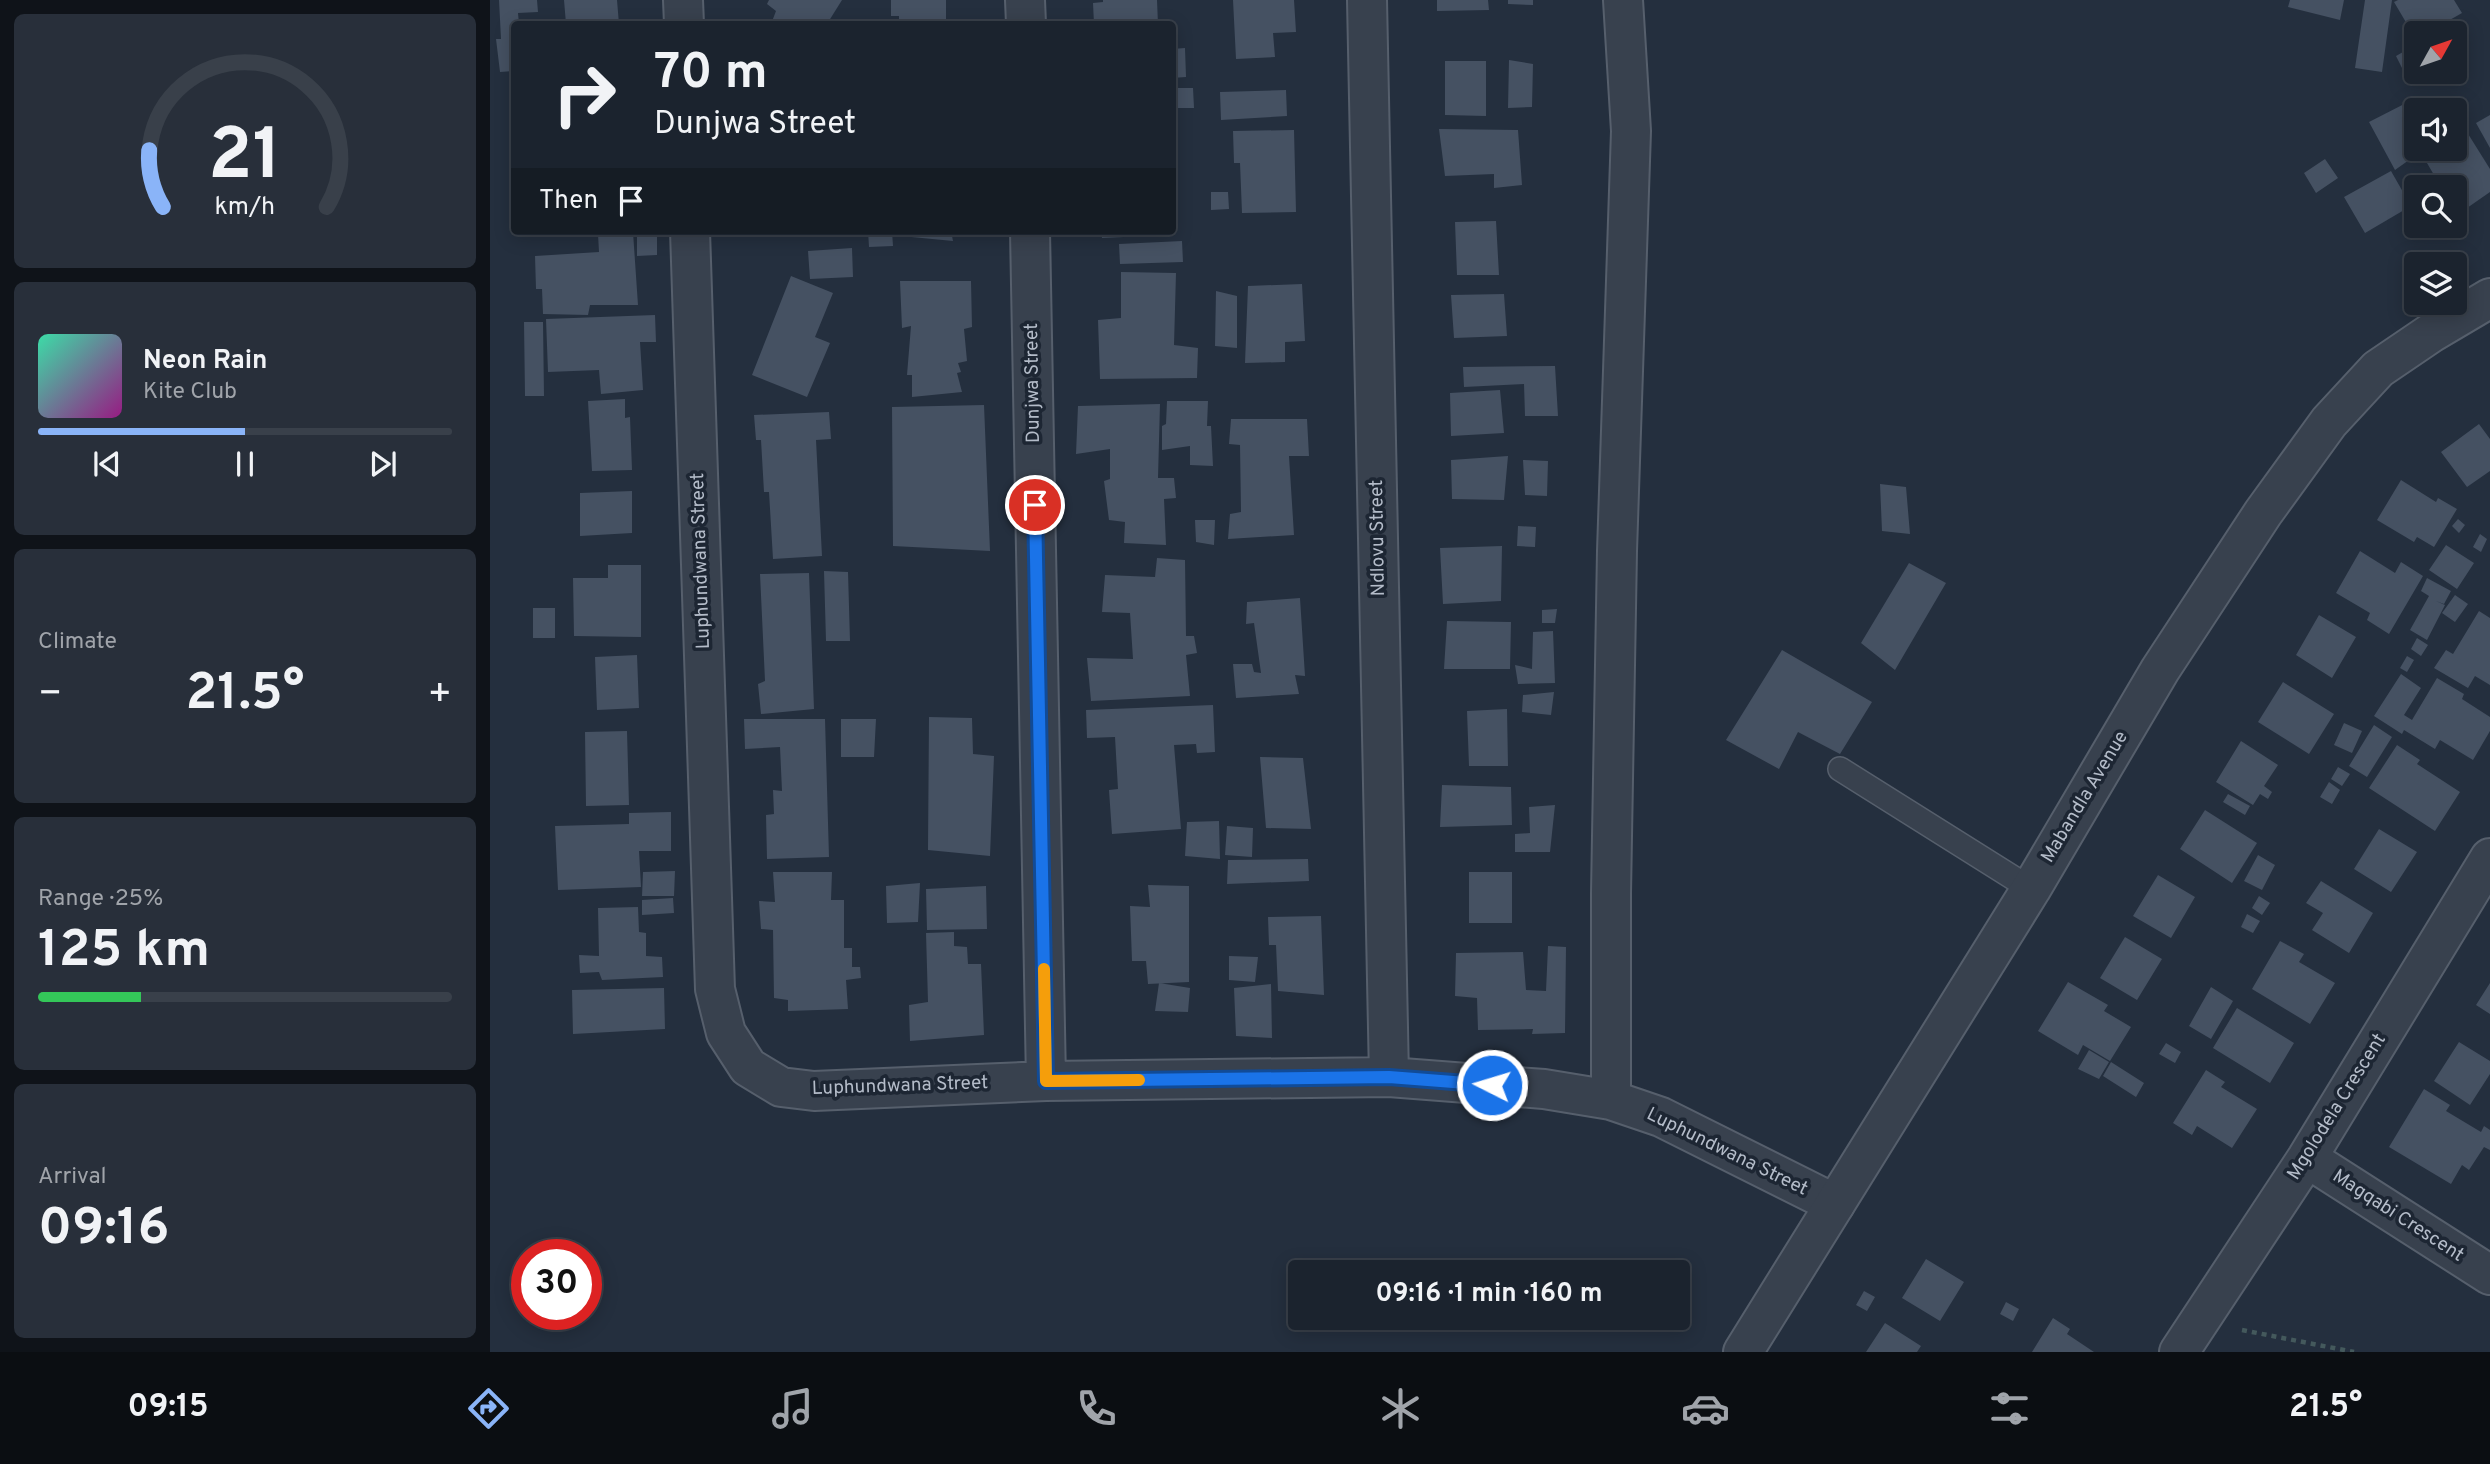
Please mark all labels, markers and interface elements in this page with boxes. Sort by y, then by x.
north arrow [2404,21,2468,84]
map controls [2404,21,2467,315]
text: 70 m [654,44,768,106]
icon: right [539,49,630,140]
button: sound [2404,98,2467,161]
text: Dunjwa Street [654,105,856,145]
text: 21 [208,113,282,205]
button: search [2404,175,2467,238]
icon: arrive [612,182,650,220]
text: Then [539,185,598,218]
text: km/h [215,192,275,224]
button: layers [2404,252,2467,315]
street label: Dunjwa Street [1020,323,1046,443]
text: Neon Rain [143,345,268,378]
text: Kite Club [143,378,237,407]
icon: previous [88,445,126,483]
icon: pause [226,445,264,483]
icon: next [364,445,402,483]
street label: Luphundwana Street [686,472,716,650]
pin [1005,475,1065,535]
street label: Ndlovu Street [1365,479,1391,597]
icon: arrive [1016,486,1054,524]
text: Climate [38,628,117,657]
text: 21.5° [186,662,304,728]
text: − [38,671,63,720]
text: + [427,671,452,720]
street label: Mabandla Avenue [2036,727,2134,867]
text: Range · 25% [38,885,163,914]
text: 125 km [38,919,210,985]
street label: Mgolodela Crescent [2282,1029,2392,1185]
position arrow [1455,1048,1529,1122]
street label: Luphundwana Street [811,1071,989,1101]
street label: Luphundwana Street [1642,1103,1812,1201]
text: Arrival [38,1163,107,1192]
street label: Magqabi Crescent [2328,1165,2468,1267]
text: 09:16 [38,1197,170,1263]
speed limit sign: 30 [511,1239,602,1330]
text: 09:16 · 1 min · 160 m [1376,1278,1602,1311]
icon: directions [464,1384,513,1433]
icon: music [768,1384,817,1433]
icon: phone [1072,1384,1121,1433]
icon: climate [1376,1384,1425,1433]
icon: car [1681,1384,1730,1433]
icon: filters [1985,1384,2034,1433]
text: 09:15 [128,1388,208,1428]
text: 21.5° [2289,1388,2362,1428]

